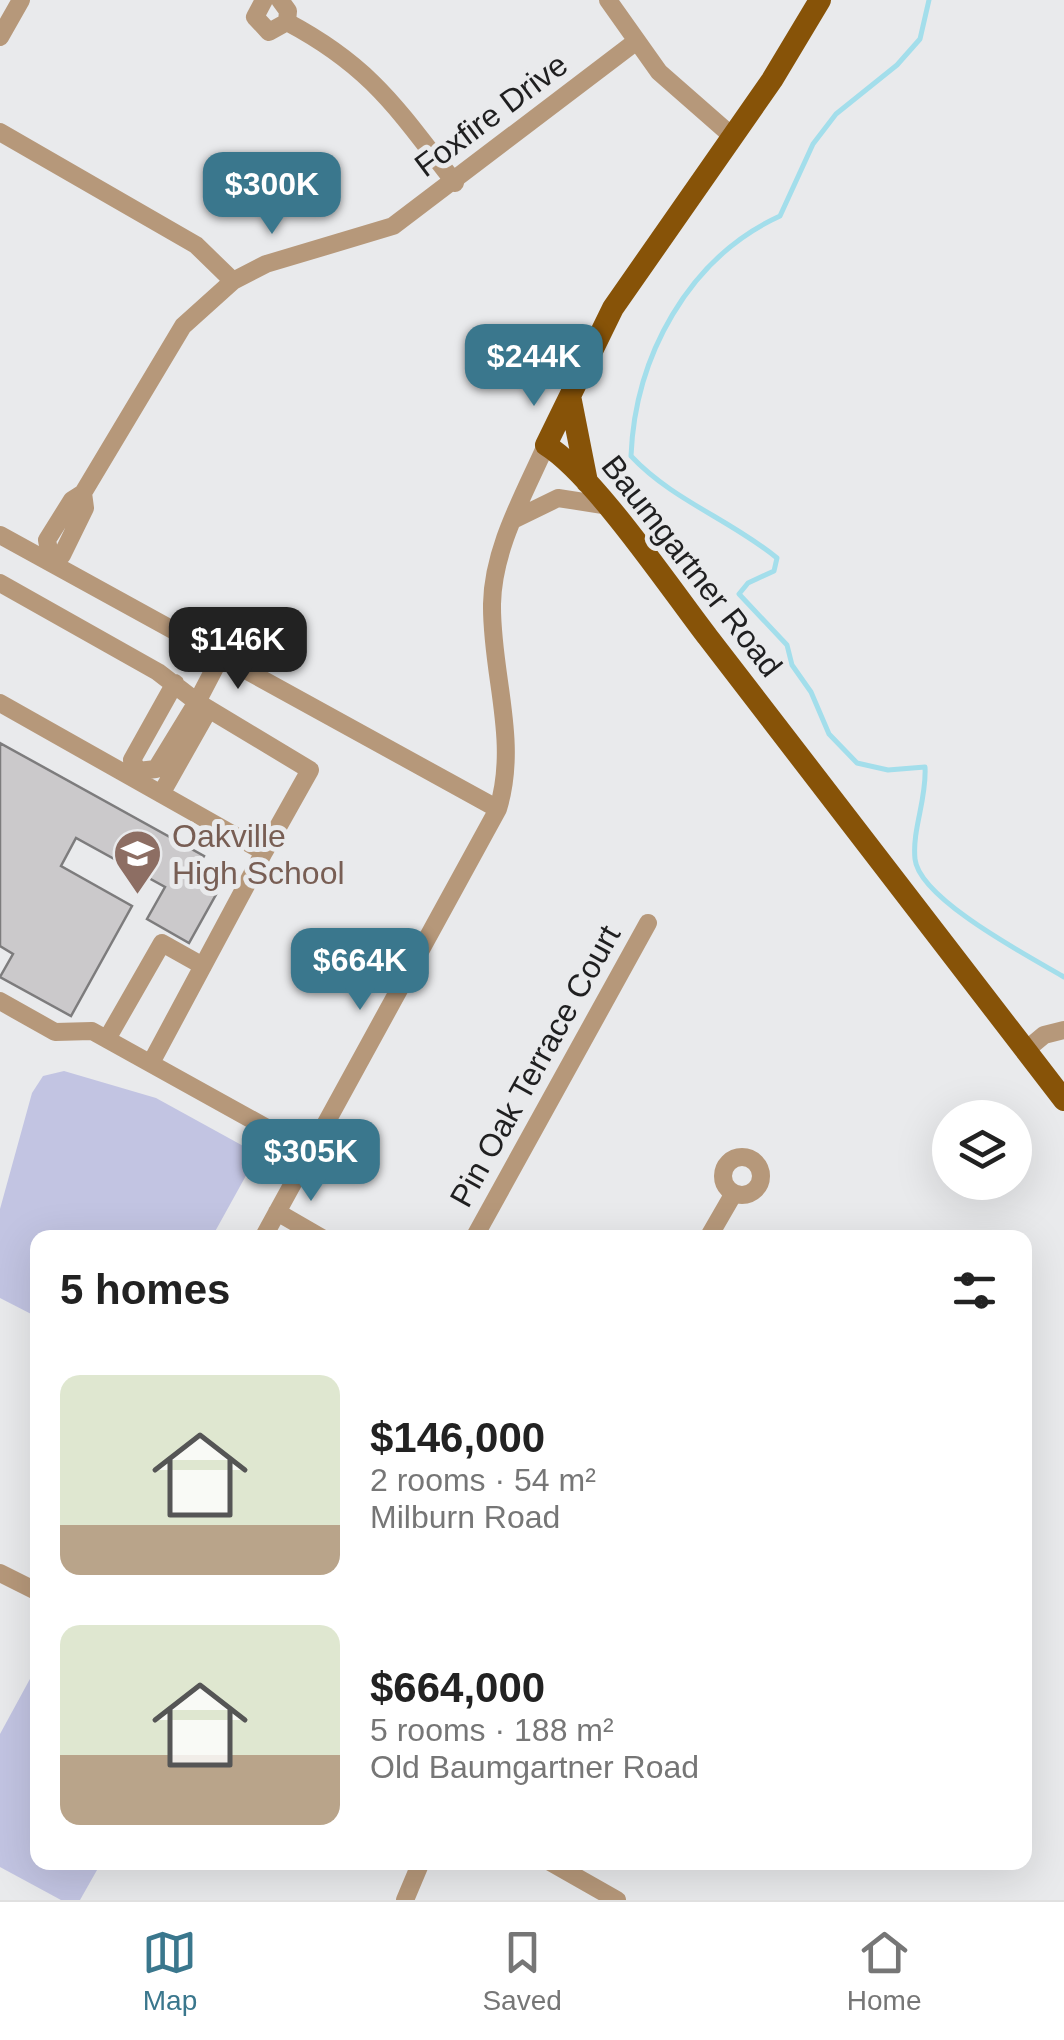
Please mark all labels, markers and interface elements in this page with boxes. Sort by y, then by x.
street label: Foxfire Drive [408,46,574,184]
pin: $300K [202,152,342,237]
text: $300K [225,166,319,202]
pin: $244K [464,324,604,409]
text: $244K [487,338,581,374]
street label: Baumgartner Road [595,448,789,684]
pin: $146K [168,607,308,692]
text: $146K [191,621,285,657]
place label: Oakville High School [172,818,345,891]
school or university icon: Oakville High School [111,828,163,896]
street label: Pin Oak Terrace Court [443,919,627,1213]
pin: $664K [290,928,430,1013]
text: $664K [313,942,407,978]
map controls [932,1100,1032,1200]
button: layers [932,1100,1032,1200]
pin: $305K [241,1119,381,1204]
text: $305K [264,1133,358,1169]
icon: filters [947,1263,1002,1318]
text: 5 homes [60,1266,230,1313]
text: $146,000 [370,1414,545,1461]
icon: home [140,1415,260,1535]
text: 2 rooms · 54 m² [370,1462,596,1498]
text: Milburn Road [370,1499,560,1535]
text: $664,000 [370,1664,545,1711]
icon: home [140,1665,260,1785]
text: 5 rooms · 188 m² [370,1712,614,1748]
text: Old Baumgartner Road [370,1749,699,1785]
tab: Map [142,1925,197,2017]
tab: Saved [482,1925,562,2017]
tab: Home [847,1925,921,2017]

